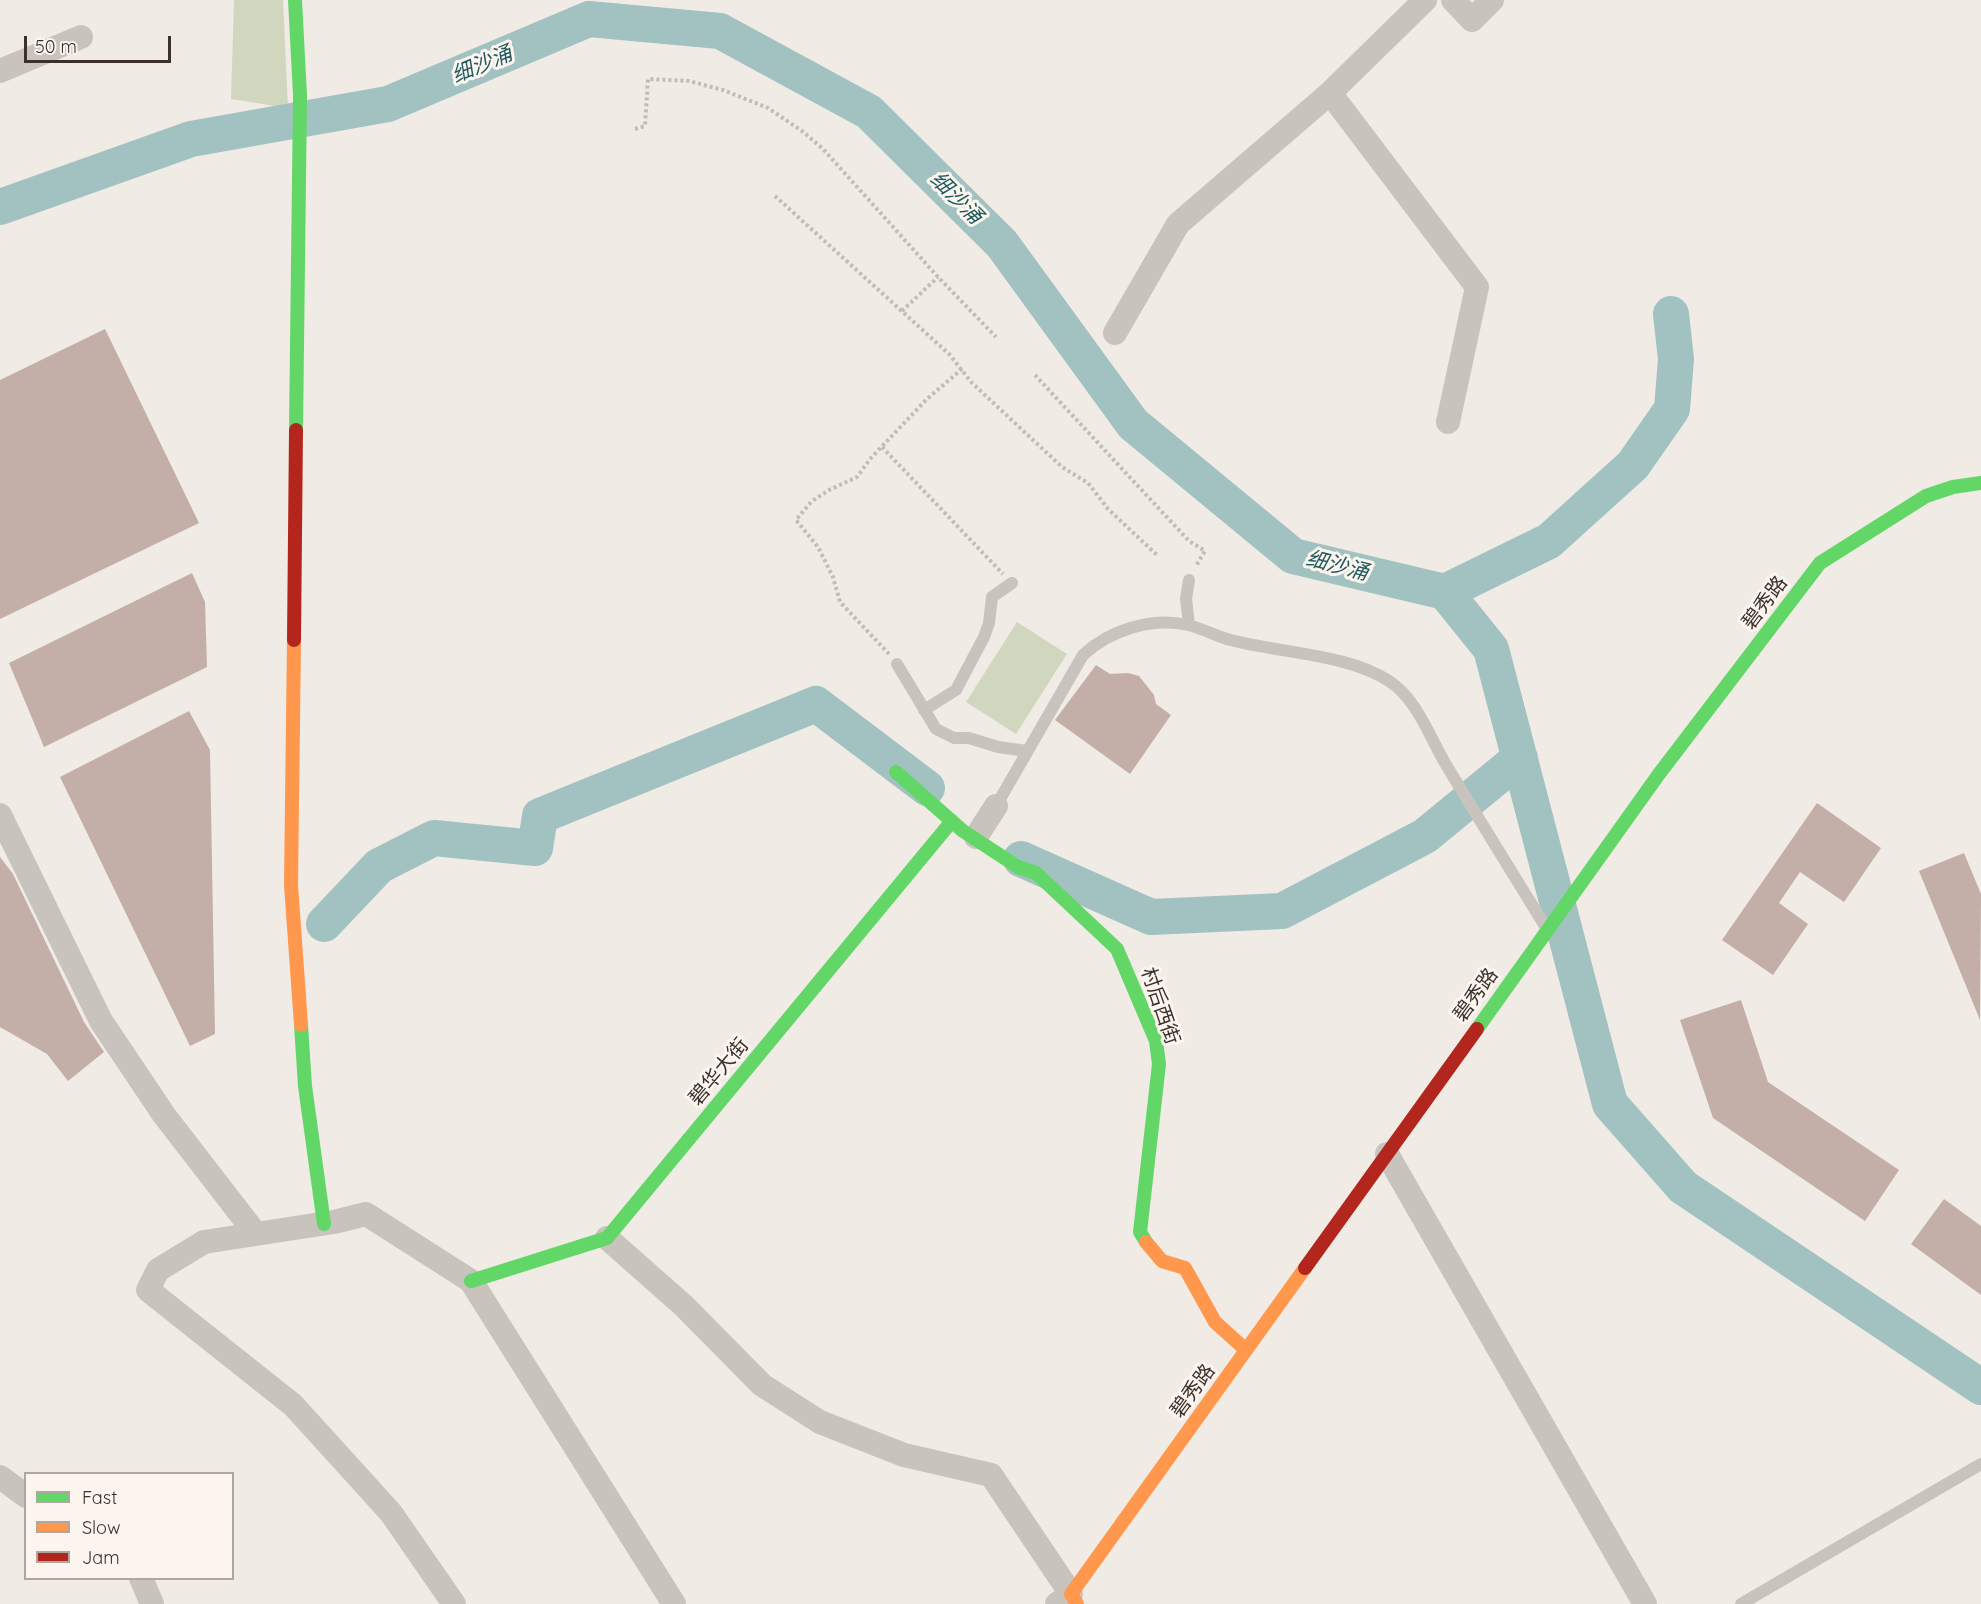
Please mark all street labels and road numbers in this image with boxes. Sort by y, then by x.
street label: 碧秀路 [1737,572,1793,634]
street label: 村后西街 [1136,964,1184,1048]
street label: 碧秀路 [1449,964,1503,1026]
street label: 碧华大街 [684,1034,754,1110]
street label: 碧秀路 [1166,1360,1220,1422]

